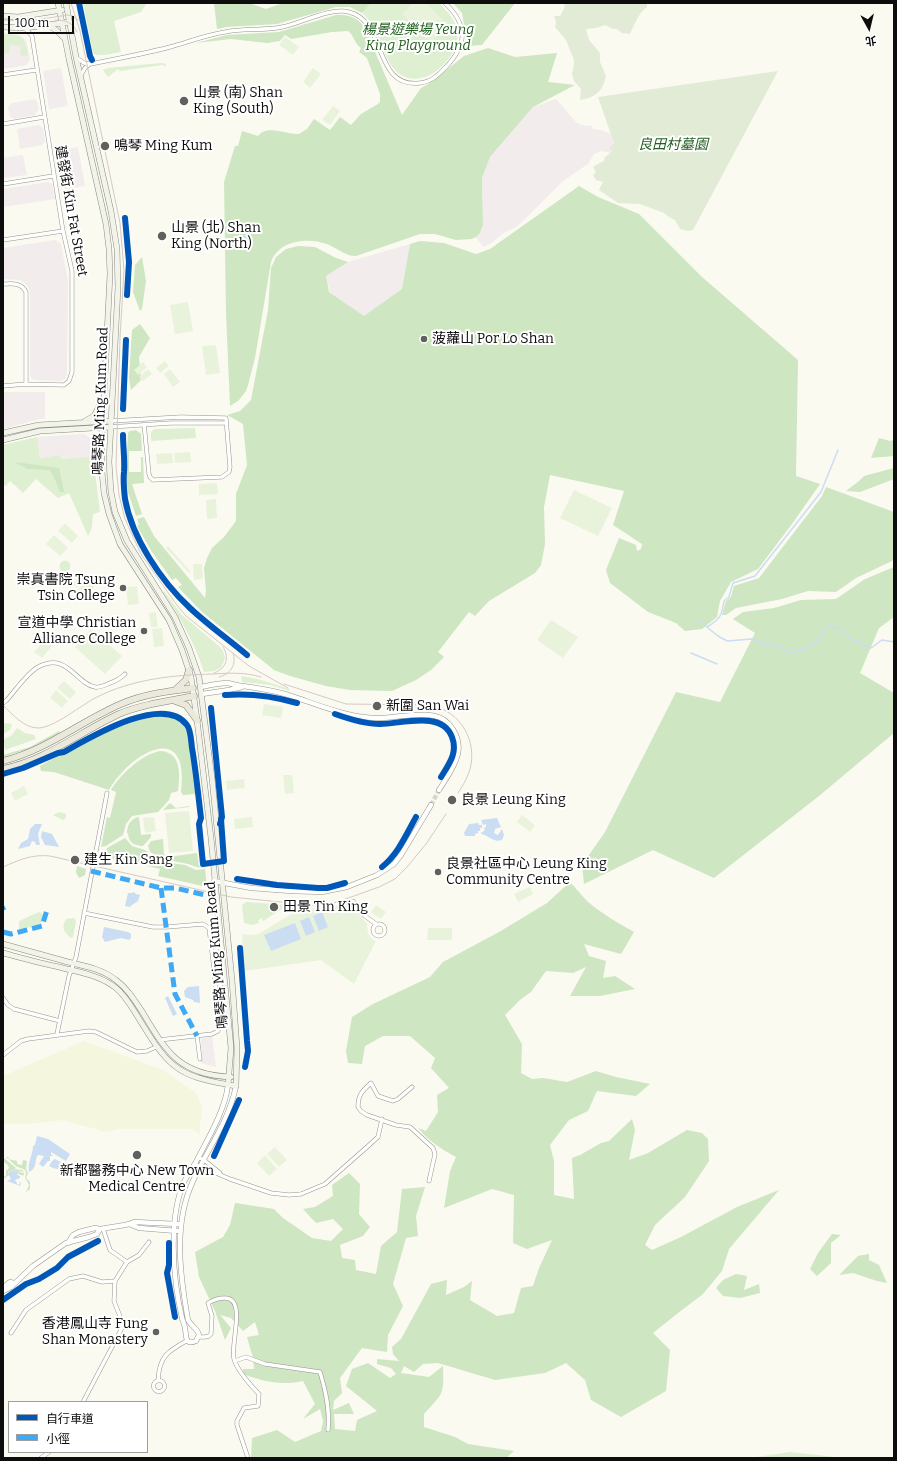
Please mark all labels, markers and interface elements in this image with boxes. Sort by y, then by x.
scale bar [10,8,76,34]
north arrow [849,8,889,48]
text: 100 m [15,16,49,30]
park label: 楊景遊樂場 Yeung King Playground [362,22,474,54]
text: 北 [864,33,877,48]
place label: 山景 (南) Shan King (South) [193,85,283,118]
marker: 山景 (南) Shan King (South) [178,95,190,107]
park label: 良田村墓園 [638,137,708,153]
place label: 鳴琴 Ming Kum [114,138,212,154]
marker: 鳴琴 Ming Kum [99,140,111,152]
street label: 建發街 Kin Fat Street [51,144,91,278]
place label: 山景 (北) Shan King (North) [171,220,261,252]
marker: 山景 (北) Shan King (North) [156,230,168,242]
street label: 鳴琴路 Ming Kum Road [90,327,112,475]
place label: 菠蘿山 Por Lo Shan [432,331,554,347]
marker: 菠蘿山 Por Lo Shan [419,334,429,344]
place label: 崇真書院 Tsung Tsin College [17,572,115,604]
marker: 崇真書院 Tsung Tsin College [118,583,128,593]
place label: 宣道中學 Christian Alliance College [17,615,136,648]
marker: 宣道中學 Christian Alliance College [139,626,149,636]
place label: 新圍 San Wai [386,698,469,714]
marker: 新圍 San Wai [371,700,383,712]
place label: 良景 Leung King [461,792,566,808]
marker: 良景 Leung King [446,794,458,806]
place label: 建生 Kin Sang [84,852,173,868]
marker: 建生 Kin Sang [69,854,81,866]
place label: 良景社區中心 Leung King Community Centre [446,856,607,888]
marker: 良景社區中心 Leung King Community Centre [433,867,443,877]
street label: 鳴琴路 Ming Kum Road [202,880,232,1030]
place label: 田景 Tin King [283,899,368,915]
marker: 田景 Tin King [268,901,280,913]
marker: 新都醫務中心 New Town Medical Centre [131,1149,143,1161]
place label: 新都醫務中心 New Town Medical Centre [60,1163,214,1196]
place label: 香港鳳山寺 Fung Shan Monastery [42,1316,148,1348]
marker: 香港鳳山寺 Fung Shan Monastery [151,1327,161,1337]
legend [8,1401,148,1453]
text: 自行車道 [46,1412,94,1426]
text: 小徑 [46,1432,70,1446]

